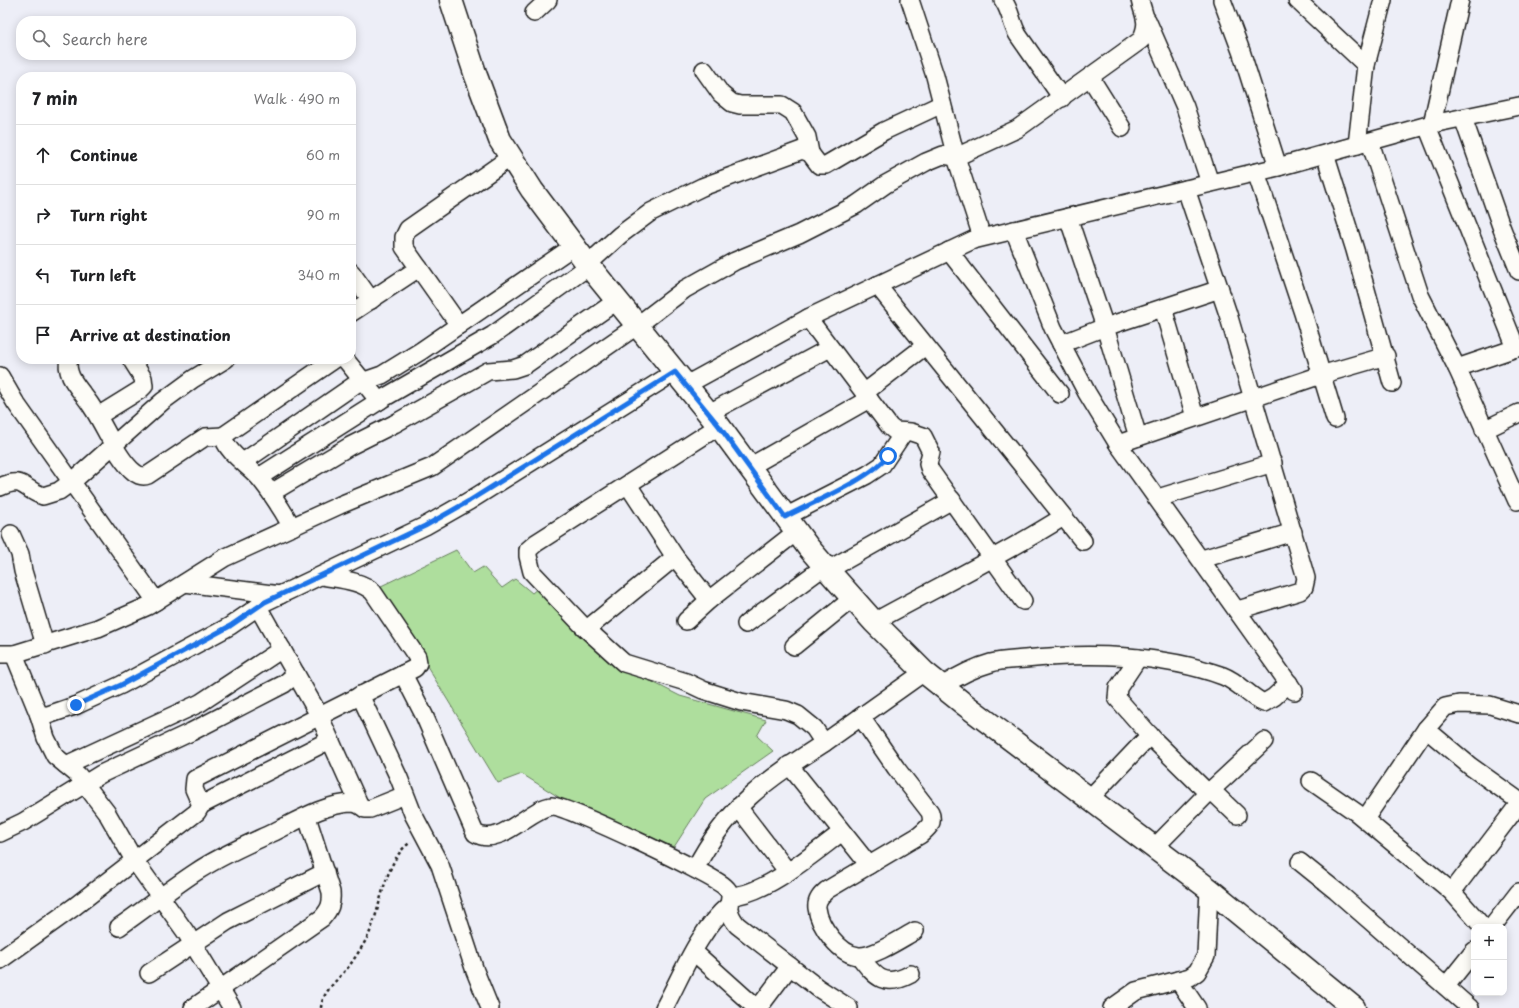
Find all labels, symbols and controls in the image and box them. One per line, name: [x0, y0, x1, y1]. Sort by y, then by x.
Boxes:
search box: [16, 16, 356, 60]
icon: search: [30, 27, 52, 49]
text: Search here: [62, 27, 148, 50]
text: 7 min: [32, 85, 78, 111]
text: Walk · 490 m: [254, 89, 340, 108]
text: Continue: [70, 143, 138, 166]
icon: ahead: [32, 144, 54, 166]
text: 60 m: [306, 145, 340, 164]
text: Turn right: [70, 203, 147, 226]
icon: right: [32, 204, 54, 226]
text: 90 m: [307, 205, 340, 224]
text: Turn left: [70, 263, 136, 286]
icon: left: [32, 264, 54, 286]
text: 340 m: [297, 265, 340, 284]
text: Arrive at destination: [70, 323, 231, 346]
icon: arrive: [32, 324, 54, 346]
route start: [879, 447, 897, 465]
route end: [67, 696, 85, 714]
map controls: [1471, 924, 1507, 996]
button: +: [1471, 924, 1507, 960]
button: −: [1471, 960, 1507, 996]

